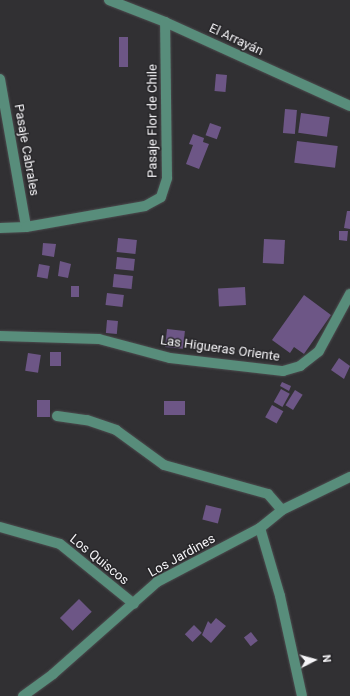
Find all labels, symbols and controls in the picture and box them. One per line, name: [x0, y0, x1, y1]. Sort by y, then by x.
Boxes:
street label: El Arrayán: [206, 21, 266, 59]
street label: Pasaje Flor de Chile: [145, 64, 161, 178]
street label: Pasaje Cabrales: [10, 103, 42, 197]
street label: Las Higueras Oriente: [159, 333, 281, 365]
street label: Los Jardines: [146, 531, 218, 581]
street label: Los Quiscos: [66, 532, 132, 588]
north arrow: [294, 640, 334, 680]
text: N: [320, 654, 333, 663]

